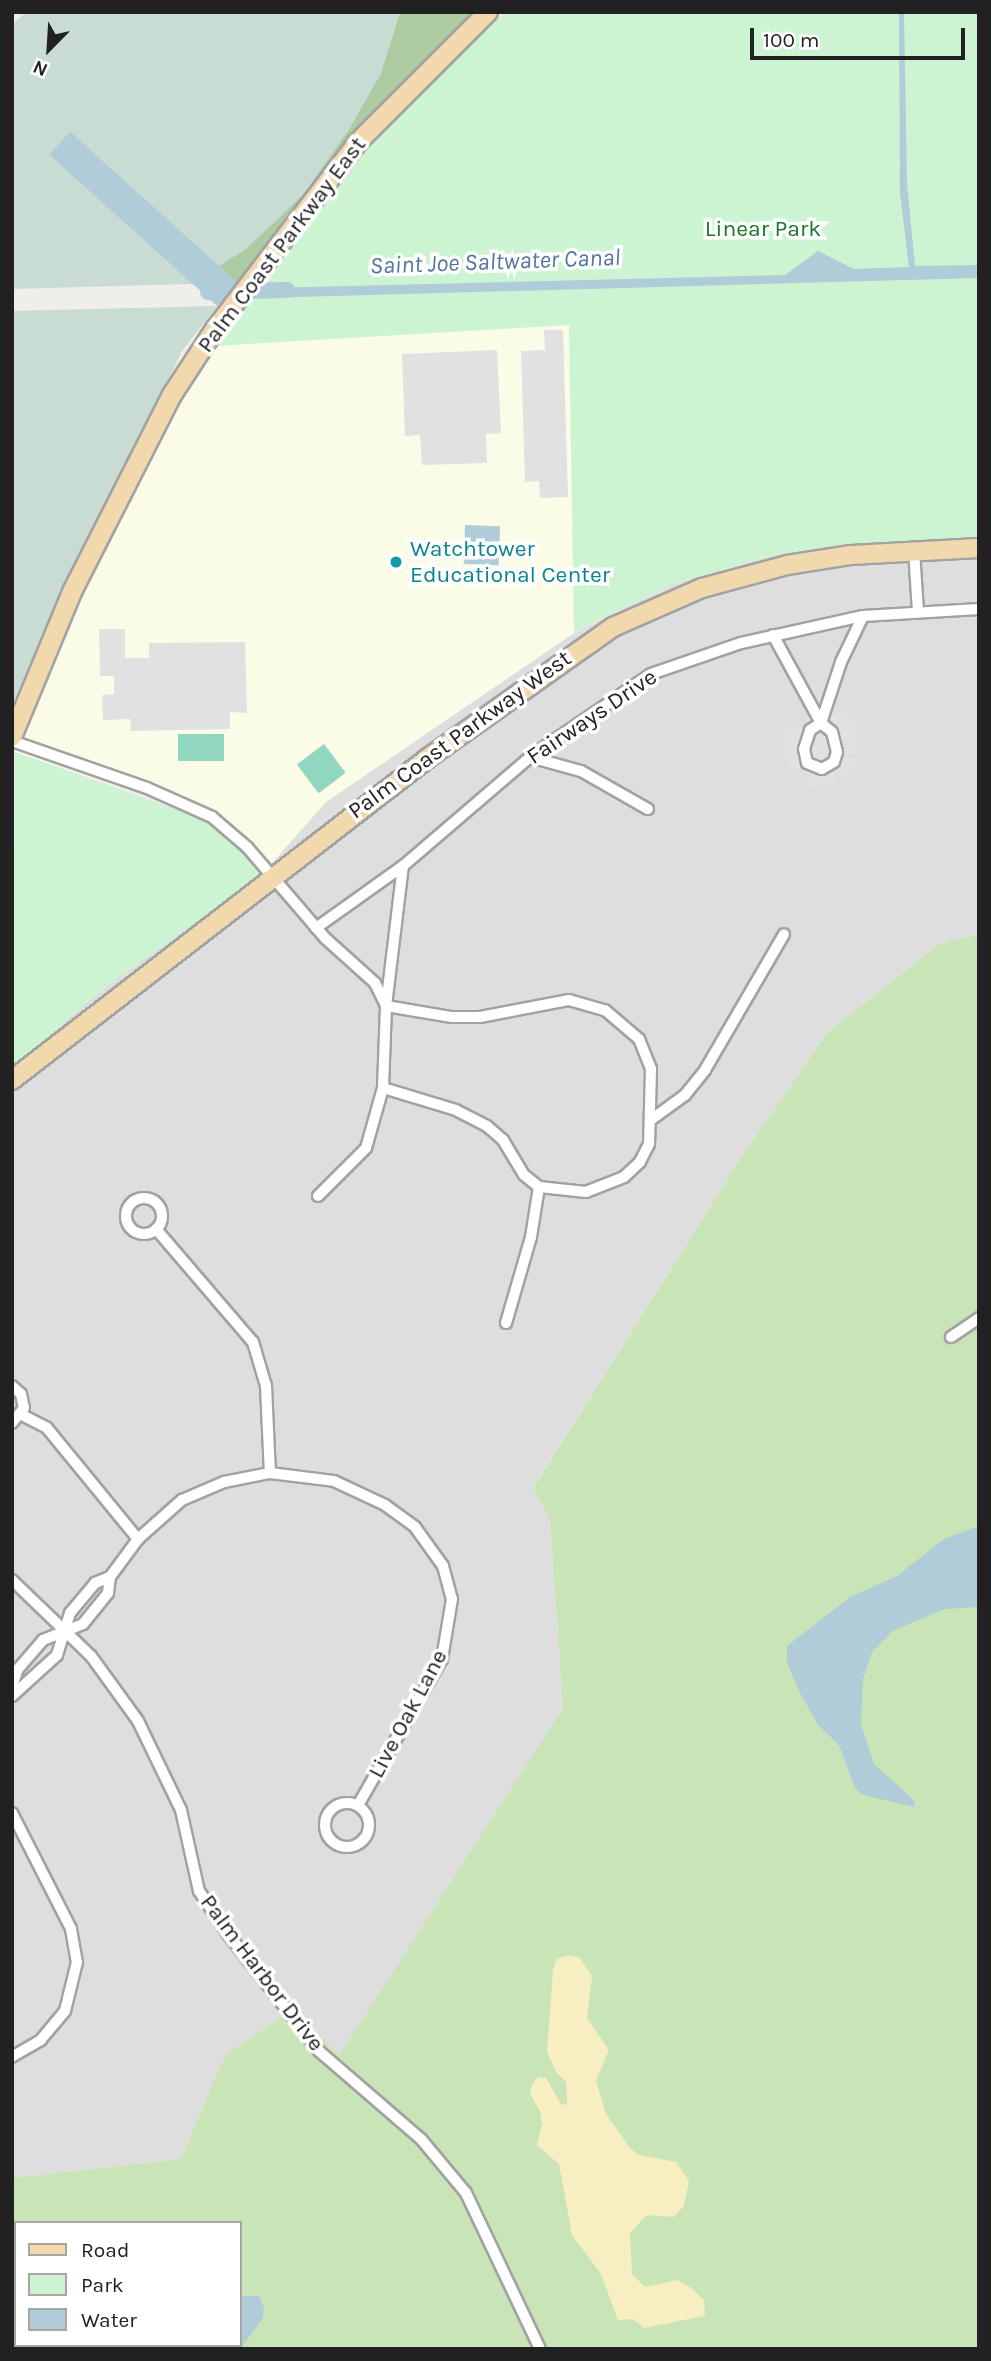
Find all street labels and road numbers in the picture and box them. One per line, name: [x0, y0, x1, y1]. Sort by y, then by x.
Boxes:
street label: Palm Coast Parkway East: [192, 132, 372, 358]
street label: Palm Coast Parkway West: [343, 645, 577, 825]
street label: Fairways Drive: [522, 663, 662, 771]
street label: Live Oak Lane: [363, 1645, 453, 1783]
street label: Palm Harbor Drive: [194, 1889, 330, 2057]

